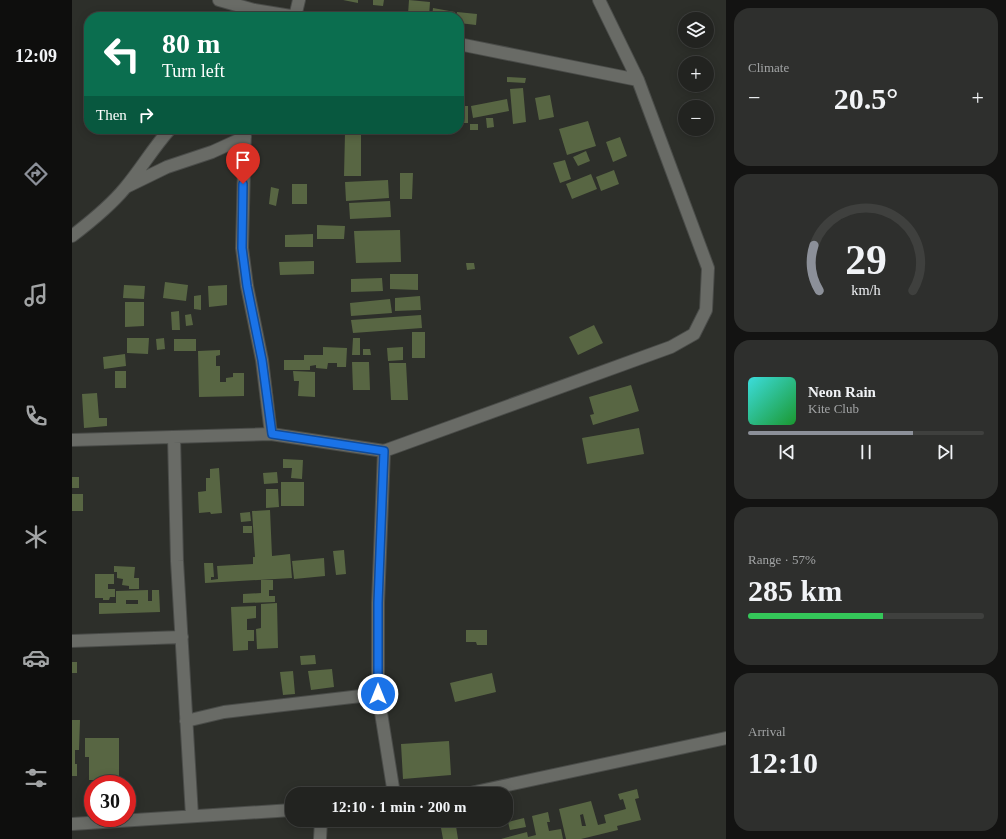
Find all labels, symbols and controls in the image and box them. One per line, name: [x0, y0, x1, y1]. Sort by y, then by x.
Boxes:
map controls: [678, 12, 714, 136]
button: layers: [678, 12, 714, 48]
icon: left: [96, 28, 148, 80]
text: 80 m: [162, 28, 220, 59]
text: 12:09: [15, 46, 57, 66]
button: +: [678, 56, 714, 92]
text: Climate: [748, 60, 789, 75]
text: Turn left: [162, 61, 225, 81]
text: 20.5°: [834, 82, 898, 115]
text: −: [748, 85, 760, 110]
text: +: [972, 85, 984, 110]
button: −: [678, 100, 714, 136]
icon: right: [135, 104, 157, 126]
text: Then: [96, 107, 127, 123]
pin: [226, 143, 260, 184]
icon: arrive: [232, 149, 254, 171]
icon: directions: [22, 160, 50, 188]
text: 29: [845, 237, 887, 283]
icon: music: [22, 281, 50, 309]
text: km/h: [851, 282, 881, 298]
text: Neon Rain: [808, 384, 876, 400]
text: Kite Club: [808, 401, 859, 416]
icon: phone: [22, 402, 50, 430]
icon: previous: [776, 441, 798, 463]
icon: pause: [855, 441, 877, 463]
icon: next: [934, 441, 956, 463]
icon: climate: [22, 523, 50, 551]
text: Range · 57%: [748, 552, 816, 567]
text: 285 km: [748, 574, 842, 607]
icon: car: [22, 644, 50, 672]
position arrow: [357, 673, 399, 715]
text: Arrival: [748, 724, 786, 739]
text: 12:10: [748, 746, 818, 779]
icon: filters: [22, 764, 50, 792]
speed limit sign: 30: [84, 775, 136, 827]
text: 12:10 · 1 min · 200 m: [332, 799, 467, 815]

